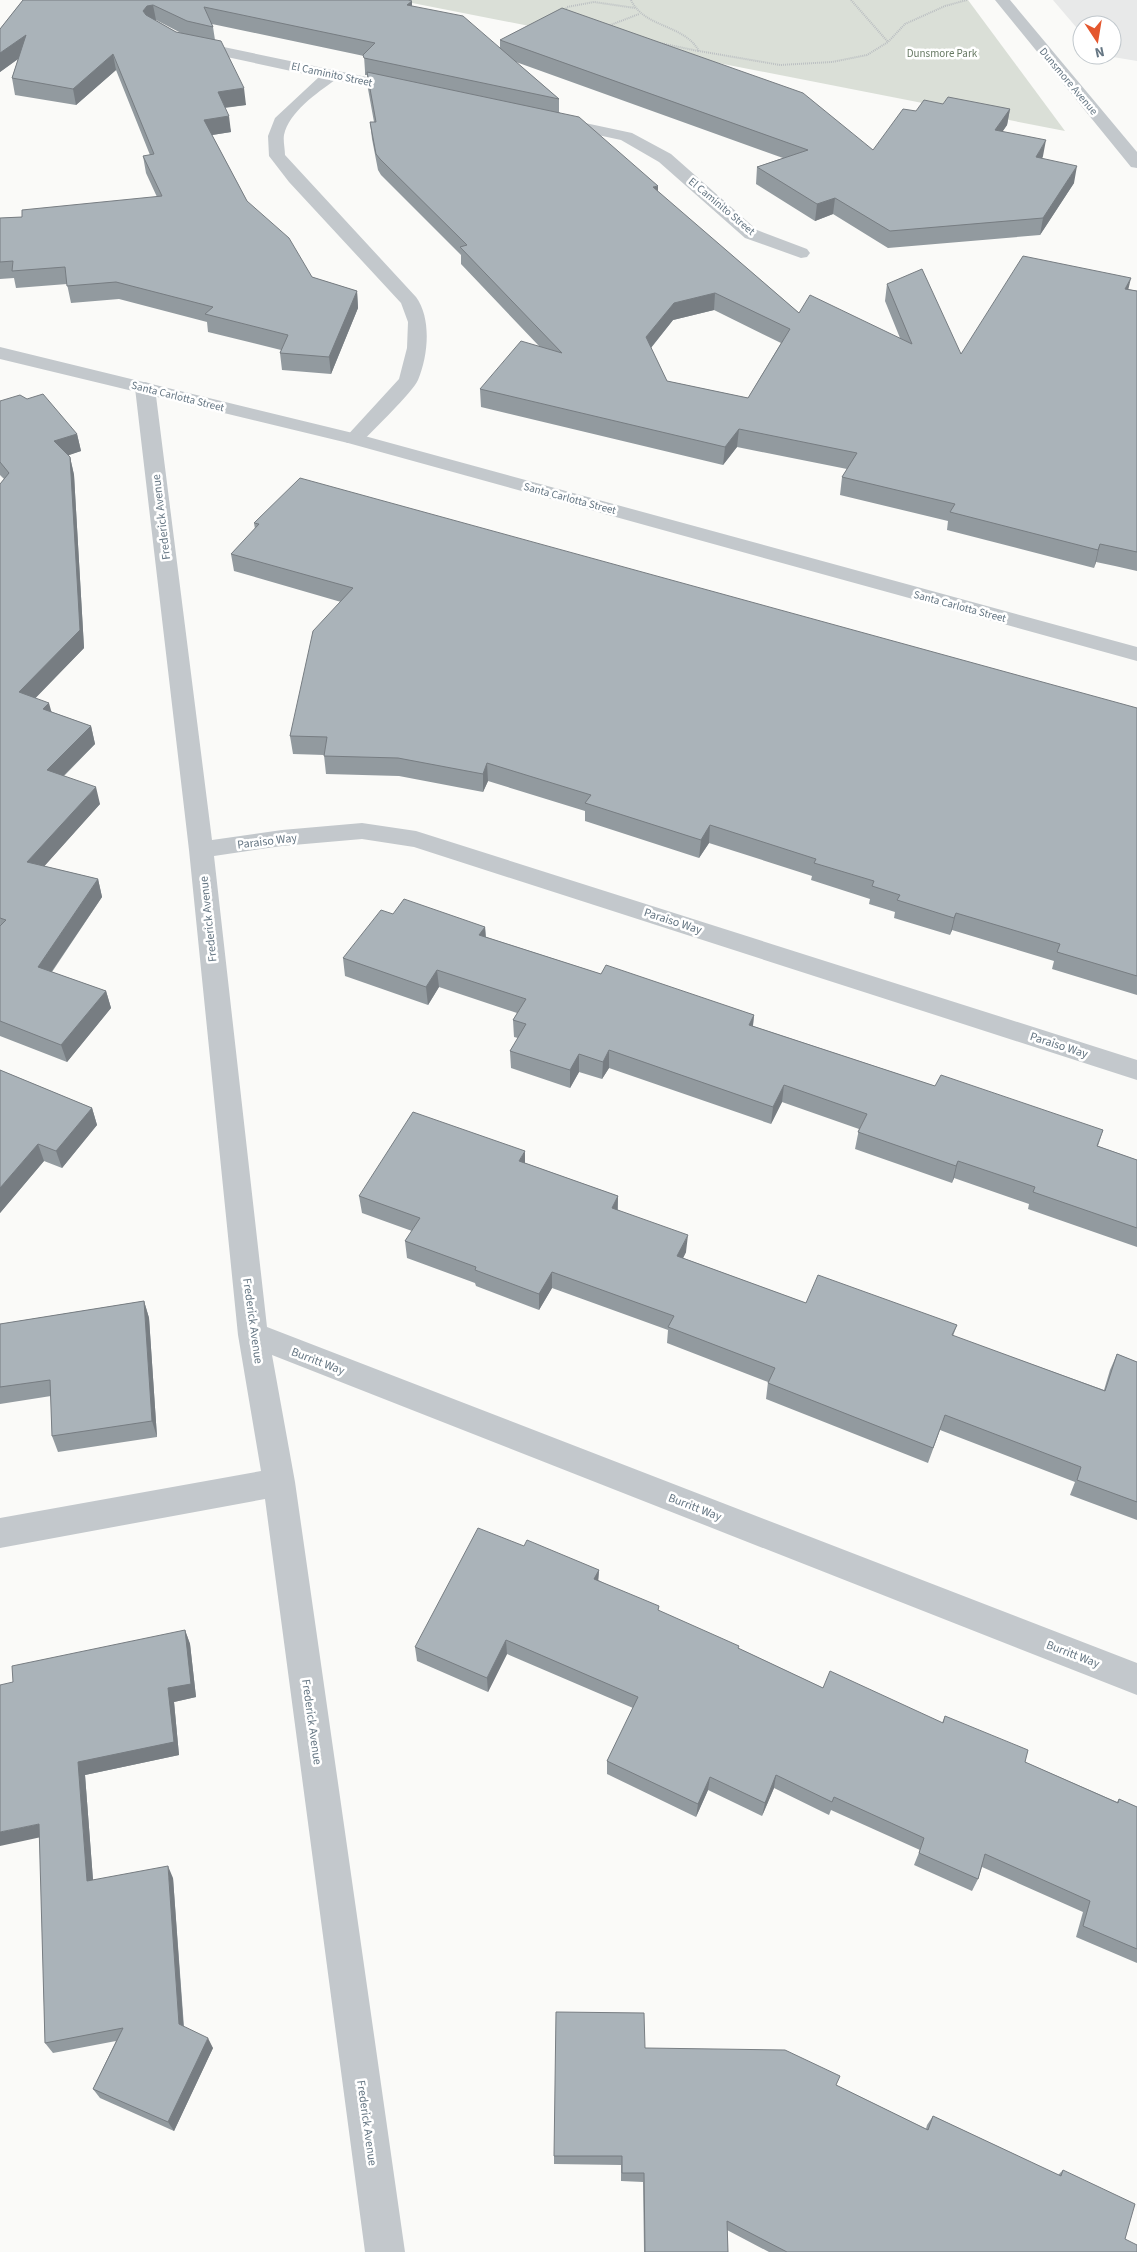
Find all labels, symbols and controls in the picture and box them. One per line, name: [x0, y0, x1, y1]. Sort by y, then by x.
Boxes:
north arrow: [1072, 15, 1122, 65]
text: N: [1093, 41, 1106, 62]
street label: Dunsmore Avenue: [1036, 44, 1102, 119]
park label: Dunsmore Park: [907, 46, 978, 61]
street label: El Caminito Street: [290, 59, 374, 90]
street label: El Caminito Street: [685, 174, 758, 239]
street label: Santa Carlotta Street: [130, 378, 226, 415]
street label: Frederick Avenue: [148, 473, 175, 561]
street label: Santa Carlotta Street: [522, 479, 618, 518]
street label: Santa Carlotta Street: [912, 587, 1008, 626]
street label: Paraiso Way: [236, 829, 298, 854]
street label: Frederick Avenue: [196, 875, 221, 963]
street label: Paraiso Way: [642, 904, 704, 939]
street label: Paraiso Way: [1028, 1028, 1090, 1063]
street label: Frederick Avenue: [238, 1277, 267, 1365]
street label: Burritt Way: [289, 1343, 347, 1380]
street label: Burritt Way: [666, 1489, 724, 1526]
street label: Burritt Way: [1044, 1636, 1102, 1673]
street label: Frederick Avenue: [297, 1678, 326, 1766]
street label: Frederick Avenue: [352, 2079, 381, 2167]

